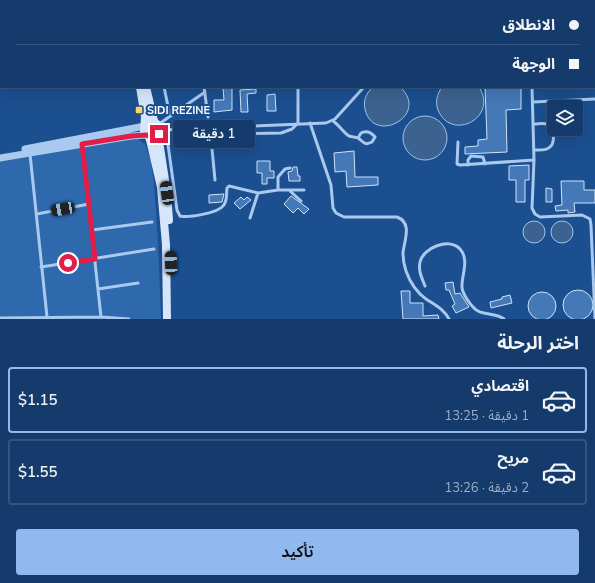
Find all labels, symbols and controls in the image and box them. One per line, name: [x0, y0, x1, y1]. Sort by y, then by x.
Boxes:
text: الانطلاق: [503, 15, 555, 35]
text: الوجهة: [512, 54, 555, 74]
map controls: [547, 100, 583, 136]
button: layers: [547, 100, 583, 136]
place label: SIDI REZINE: [147, 103, 210, 118]
marker: SIDI REZINE: [134, 105, 144, 115]
callout: 1 دقيقة: [173, 120, 255, 148]
route end: [150, 125, 168, 143]
text: 1 دقيقة: [193, 125, 235, 143]
car: [159, 180, 175, 206]
car: [50, 201, 76, 217]
car: [165, 251, 177, 275]
route start: [59, 254, 77, 272]
text: اختر الرحلة: [497, 331, 579, 355]
text: اقتصادي: [471, 376, 529, 396]
icon: car: [541, 382, 577, 418]
text: $1.15: [18, 390, 58, 410]
text: 1 دقيقة · 13:25: [444, 407, 529, 425]
text: مريح: [497, 448, 529, 468]
icon: car: [541, 454, 577, 490]
text: $1.55: [18, 462, 58, 482]
text: 2 دقيقة · 13:26: [444, 479, 529, 497]
button: تأكيد: [16, 529, 579, 575]

